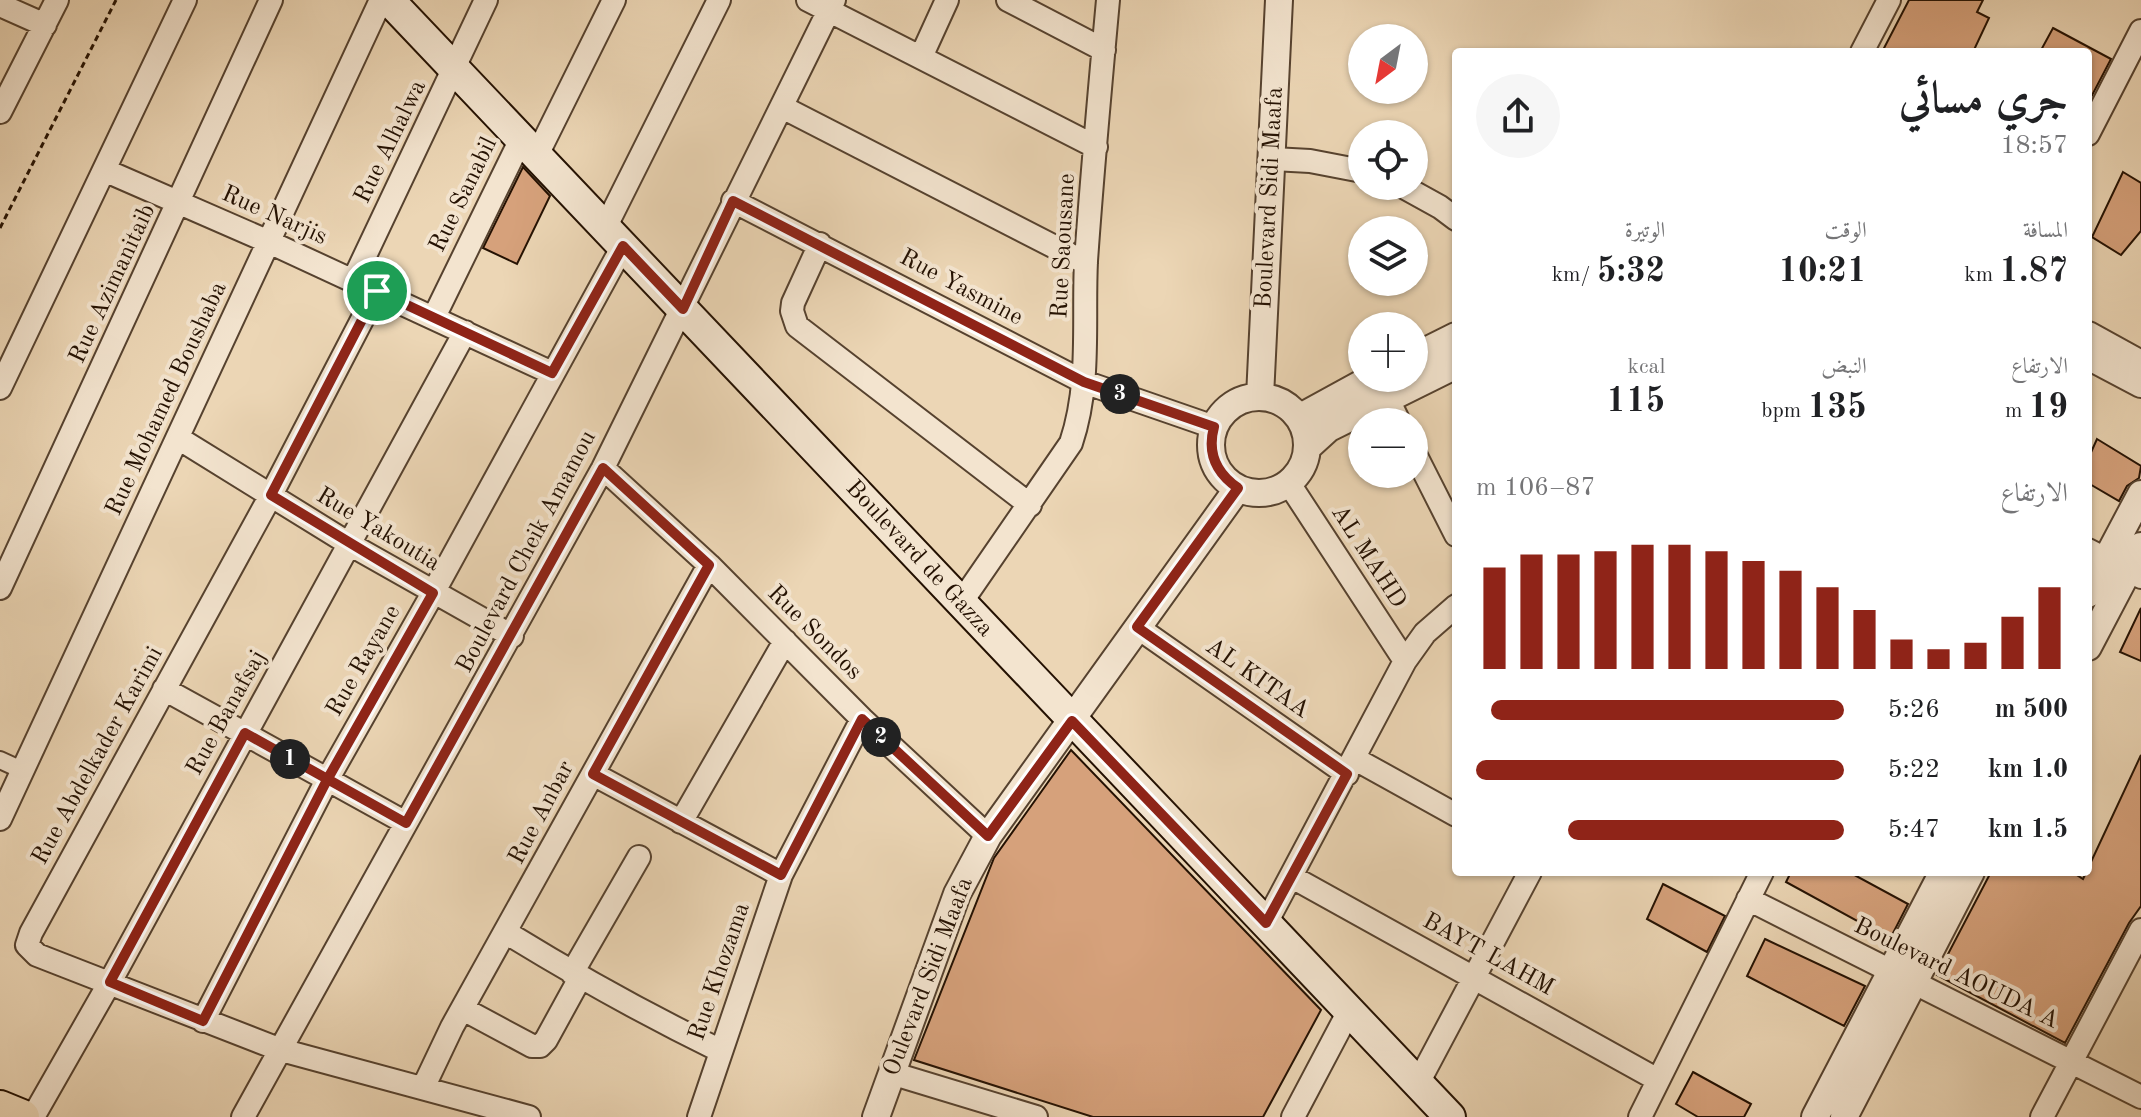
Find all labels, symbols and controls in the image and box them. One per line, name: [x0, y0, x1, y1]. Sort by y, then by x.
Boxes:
north arrow: [1348, 24, 1428, 104]
map controls: [1348, 24, 1428, 488]
button: share: [1476, 74, 1560, 158]
street label: Rue Alhalwa: [351, 77, 431, 207]
text: جري مسائي: [1899, 78, 2068, 122]
street label: Boulevard Sidi Maafa: [1252, 86, 1288, 310]
button: locate: [1348, 120, 1428, 200]
text: 18:57: [2000, 133, 2068, 159]
street label: Rue Sanabil: [426, 134, 502, 256]
street label: Rue Saousane: [1048, 173, 1080, 319]
street label: Rue Narjis: [218, 182, 330, 250]
street label: Rue Azimanitaib: [66, 201, 160, 367]
button: layers: [1348, 216, 1428, 296]
text: الوتيرة: [1625, 220, 1665, 242]
text: الوقت: [1825, 220, 1867, 242]
text: المسافة: [2023, 220, 2068, 242]
street label: Rue Yasmine: [896, 246, 1026, 330]
text: 5:32: [1597, 255, 1665, 289]
text: 10:21: [1778, 255, 1867, 289]
text: 1.87: [1999, 255, 2068, 289]
pin: [343, 257, 411, 325]
text: /km: [1552, 264, 1597, 286]
text: km: [1964, 264, 1999, 286]
icon: arrive: [355, 269, 399, 313]
street label: Rue Mohamed Boushaba: [102, 278, 232, 520]
button: +: [1348, 312, 1428, 392]
text: kcal: [1628, 356, 1665, 378]
text: النبض: [1821, 356, 1867, 378]
text: الارتفاع: [2011, 356, 2068, 378]
pin: 3: [1100, 374, 1140, 414]
text: 3: [1114, 383, 1126, 405]
text: 115: [1606, 385, 1665, 419]
text: 135: [1808, 391, 1867, 425]
text: 19: [2029, 391, 2068, 425]
text: bpm: [1761, 400, 1808, 422]
text: m: [2005, 400, 2029, 422]
button: −: [1348, 408, 1428, 488]
street label: Boulevard Cheik Amamou: [453, 427, 601, 677]
text: 87–106 m: [1476, 475, 1595, 501]
street label: Boulevard de Gazza: [841, 476, 997, 642]
text: الارتفاع: [2001, 481, 2068, 507]
street label: Rue Yakoutia: [312, 484, 444, 576]
street label: AL MAHD: [1326, 501, 1410, 613]
street label: Rue Sondos: [762, 581, 866, 685]
street label: Rue Rayane: [323, 601, 405, 721]
street label: AL KITAA: [1201, 635, 1313, 723]
street label: Rue Abdelkader Karimi: [28, 643, 168, 869]
street label: Rue Banafsaj: [183, 646, 271, 780]
text: 5:26: [1887, 697, 1940, 723]
text: 500 m: [1995, 697, 2068, 723]
pin: 2: [861, 717, 901, 757]
text: 2: [875, 726, 887, 748]
pin: 1: [270, 739, 310, 779]
text: 1: [284, 748, 296, 770]
street label: Rue Anbar: [505, 757, 579, 869]
text: 5:22: [1887, 757, 1940, 783]
text: 1.0 km: [1988, 757, 2068, 783]
text: 5:47: [1887, 817, 1940, 843]
text: 1.5 km: [1988, 817, 2068, 843]
street label: Oulevard Sidi Maafa: [880, 874, 978, 1080]
street label: Rue Khozama: [685, 900, 755, 1044]
street label: BAYT LAHM: [1418, 909, 1558, 1001]
street label: Boulevard AOUDA A: [1850, 914, 2062, 1034]

